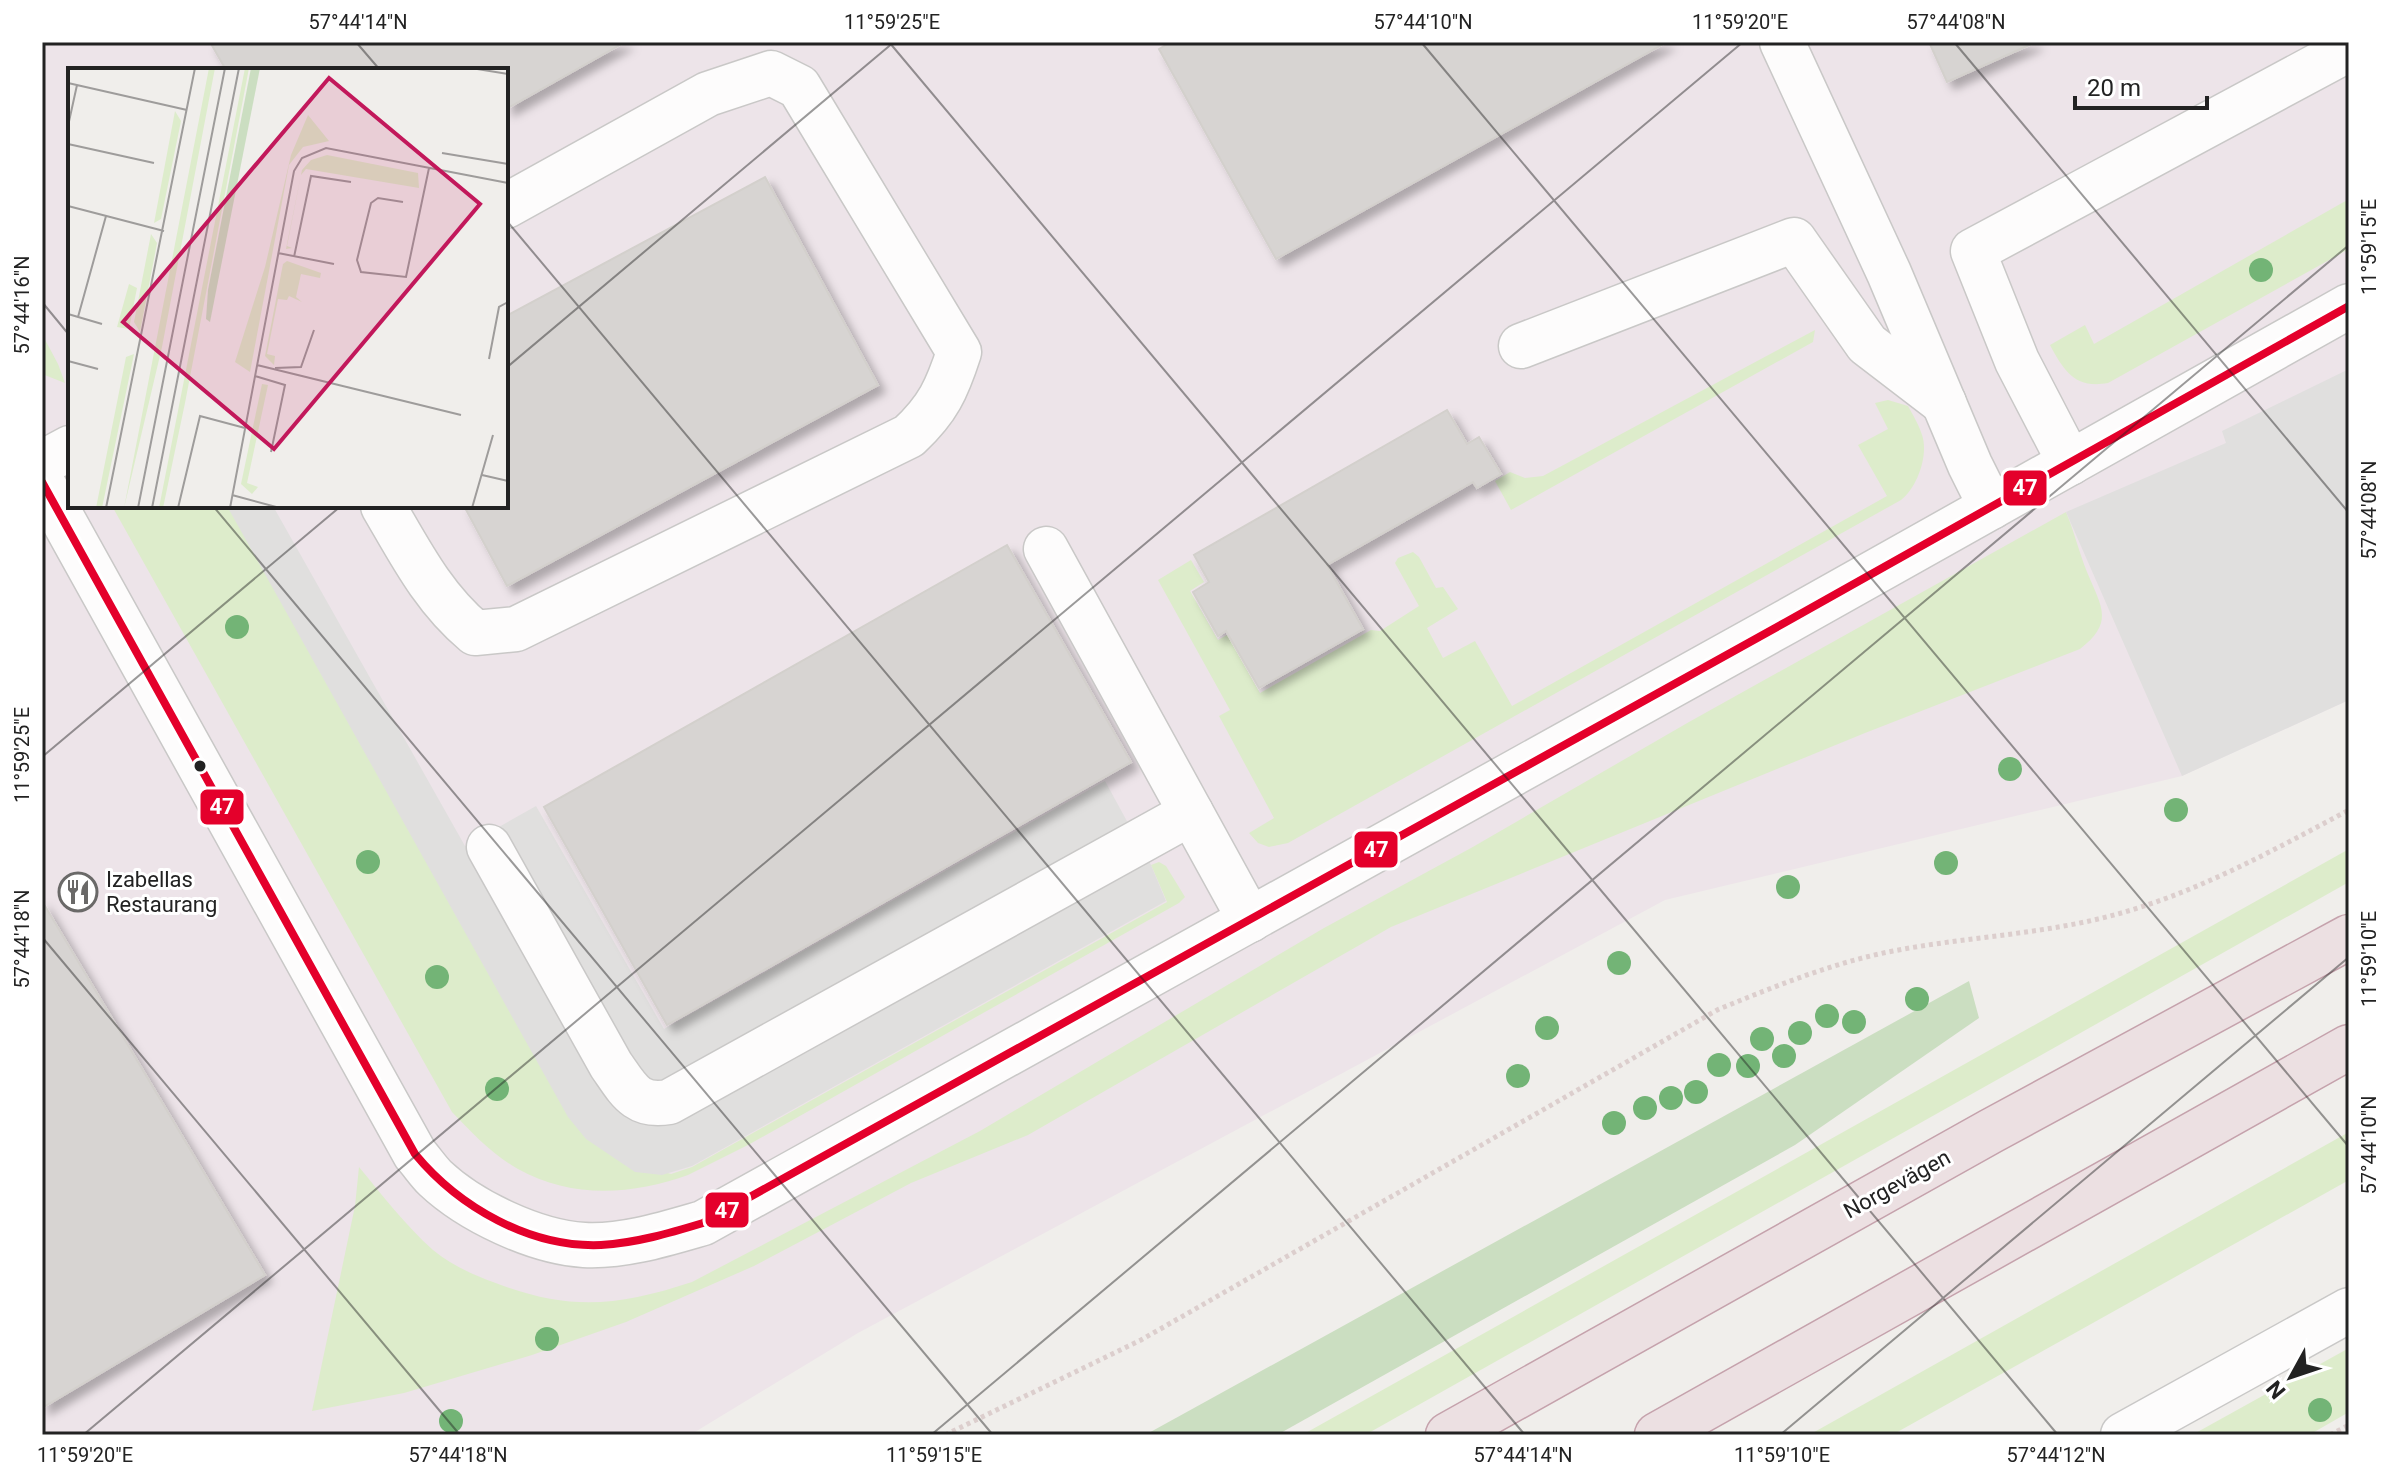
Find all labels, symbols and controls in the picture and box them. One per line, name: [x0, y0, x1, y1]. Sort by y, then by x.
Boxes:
text: 57°44'14"N: [308, 10, 408, 34]
text: 11°59'25"E: [844, 10, 940, 34]
text: 57°44'10"N: [1373, 10, 1473, 34]
text: 11°59'20"E: [1692, 10, 1788, 34]
text: 57°44'08"N: [1906, 10, 2006, 34]
scale bar: [2075, 60, 2207, 110]
inset map: [68, 68, 508, 508]
text: 20 m: [2087, 74, 2141, 102]
text: 11°59'15"E: [2357, 199, 2381, 295]
text: 57°44'16"N: [10, 255, 34, 355]
text: 57°44'08"N: [2357, 460, 2381, 560]
line badge: 47: [2002, 469, 2048, 507]
text: 47: [2012, 475, 2038, 500]
text: 11°59'25"E: [10, 707, 34, 803]
unlabelled marker: [192, 758, 208, 774]
line badge: 47: [199, 788, 245, 826]
text: 47: [209, 794, 235, 819]
line badge: 47: [1353, 830, 1399, 869]
text: 47: [1363, 837, 1389, 862]
place label: Izabellas Restaurang: [106, 867, 217, 917]
restaurant icon: Izabellas Restaurang: [57, 871, 99, 913]
text: 57°44'18"N: [10, 889, 34, 989]
text: 11°59'10"E: [2357, 911, 2381, 1007]
text: 57°44'10"N: [2357, 1095, 2381, 1195]
street label: Norgevägen: [1839, 1144, 1955, 1224]
line badge: 47: [704, 1191, 750, 1229]
text: 47: [714, 1198, 740, 1223]
north arrow: [2251, 1337, 2331, 1417]
text: N: [2261, 1376, 2291, 1404]
text: 11°59'20"E: [37, 1443, 133, 1467]
text: 57°44'18"N: [408, 1443, 508, 1467]
text: 11°59'15"E: [886, 1443, 982, 1467]
text: 57°44'14"N: [1473, 1443, 1573, 1467]
text: 11°59'10"E: [1734, 1443, 1830, 1467]
text: 57°44'12"N: [2006, 1443, 2106, 1467]

